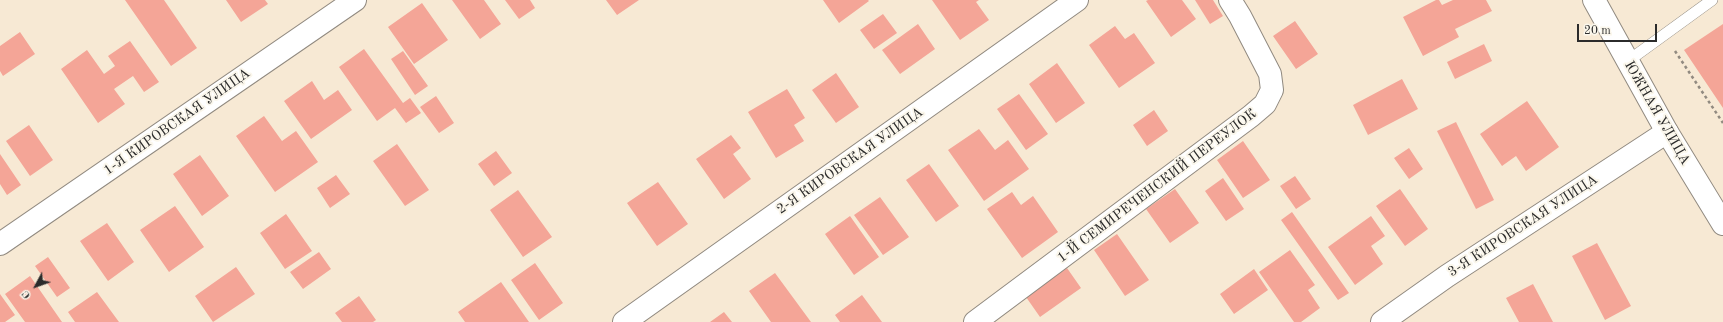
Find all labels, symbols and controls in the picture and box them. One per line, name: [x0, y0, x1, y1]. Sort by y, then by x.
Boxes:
scale bar: [1579, 16, 1659, 42]
text: 20 m: [1584, 25, 1611, 37]
street label: ЮЖНАЯ УЛИЦА: [1620, 58, 1694, 168]
street label: 1-Я КИРОВСКАЯ УЛИЦА: [100, 65, 254, 179]
street label: 2-Я КИРОВСКАЯ УЛИЦА: [773, 104, 927, 218]
street label: 1-Й СЕМИРЕЧЕНСКИЙ ПЕРЕУЛОК: [1054, 106, 1260, 266]
street label: 3-Я КИРОВСКАЯ УЛИЦА: [1445, 171, 1601, 281]
north arrow: [16, 266, 56, 306]
text: С: [20, 288, 33, 301]

